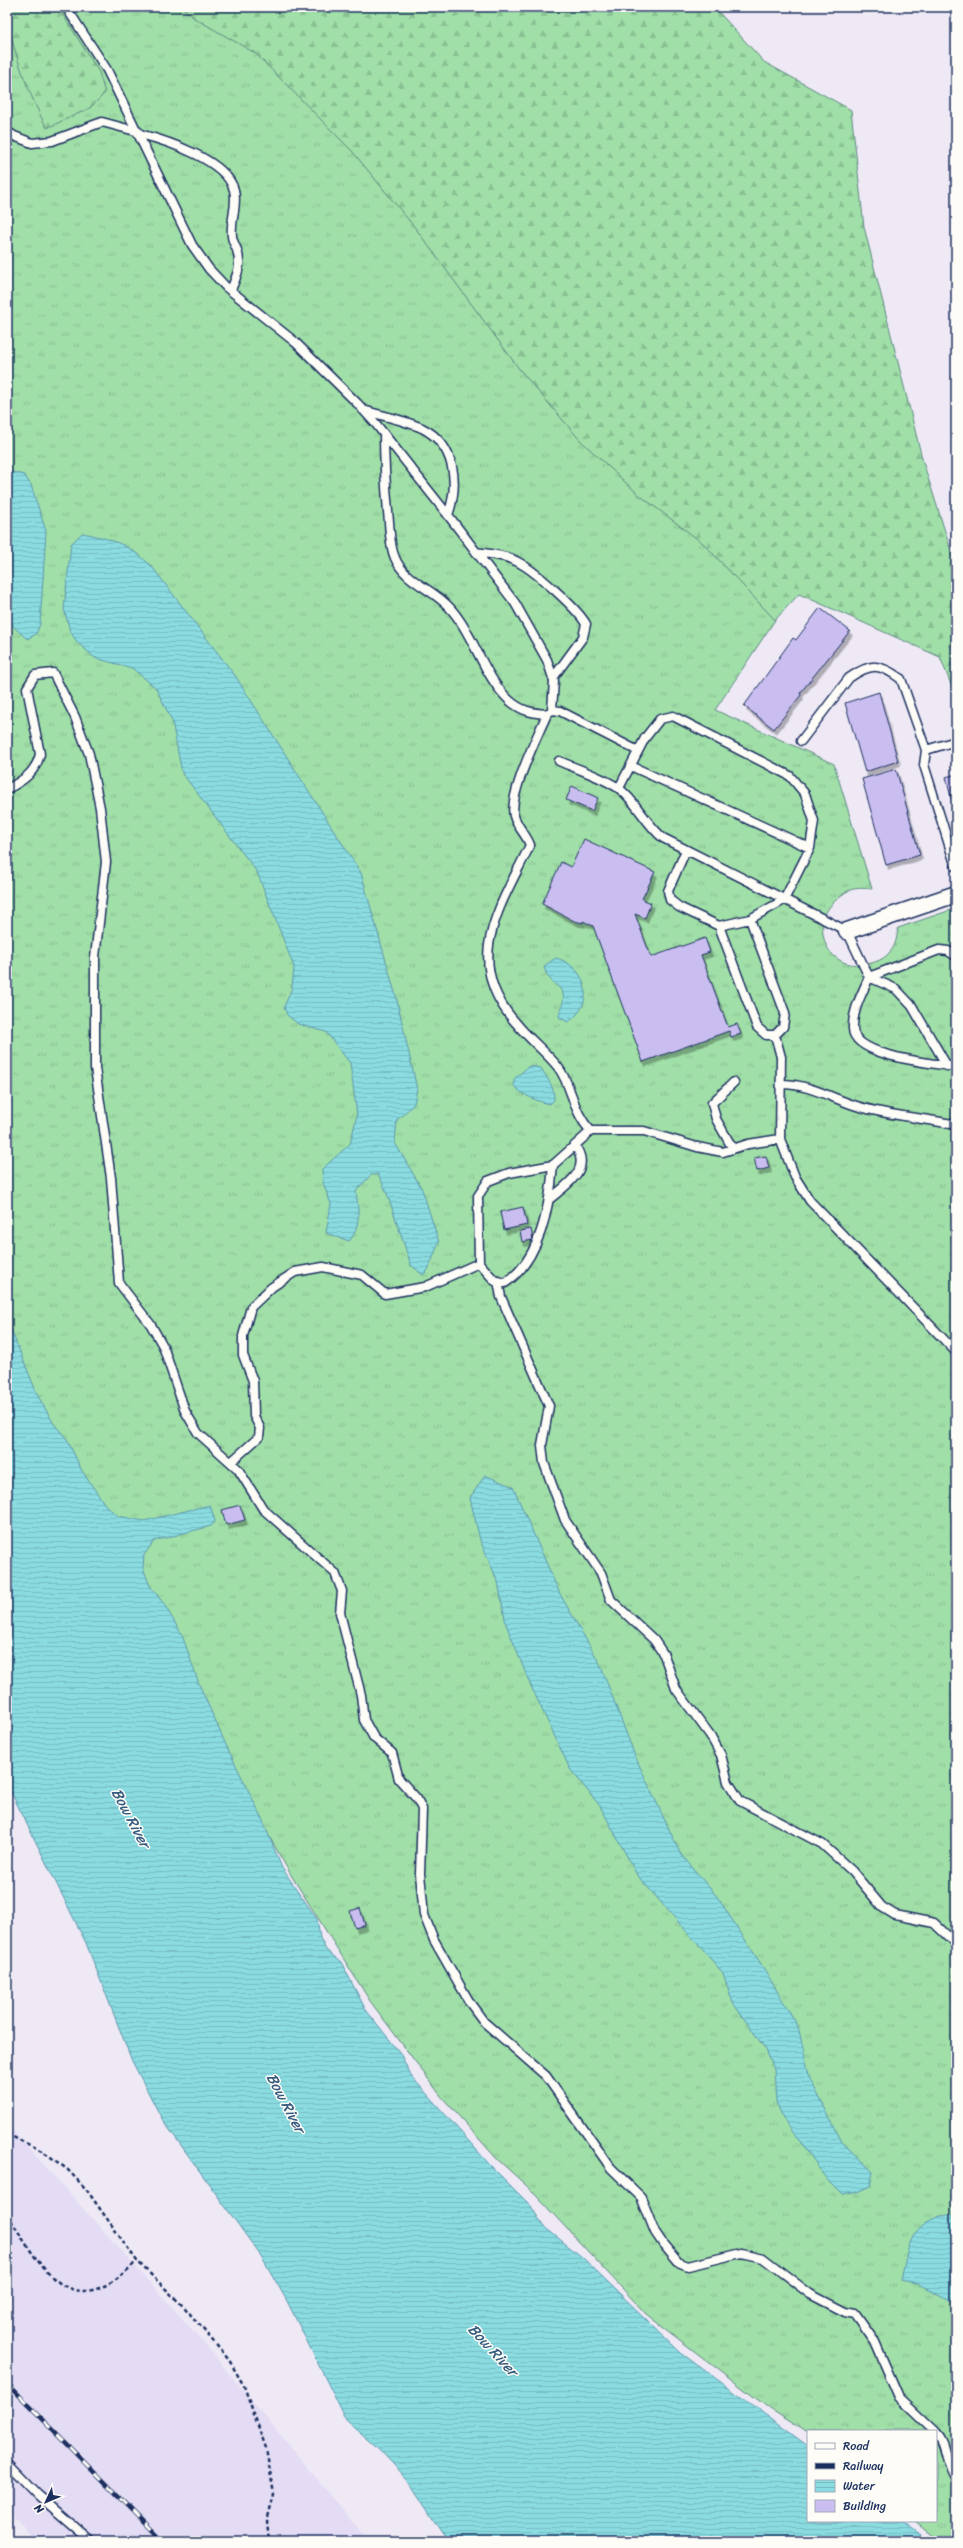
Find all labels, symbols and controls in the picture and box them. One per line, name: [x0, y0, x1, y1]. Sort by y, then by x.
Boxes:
water label: Bow River: [104, 1783, 159, 1855]
water label: Bow River: [259, 2068, 314, 2140]
water label: Bow River: [461, 2317, 527, 2385]
legend: [807, 2430, 937, 2522]
text: Road: [843, 2435, 870, 2457]
text: Railway: [843, 2455, 884, 2477]
text: Water: [843, 2475, 876, 2497]
north arrow: [26, 2482, 66, 2522]
text: Building: [843, 2495, 886, 2517]
text: N: [29, 2499, 49, 2519]

